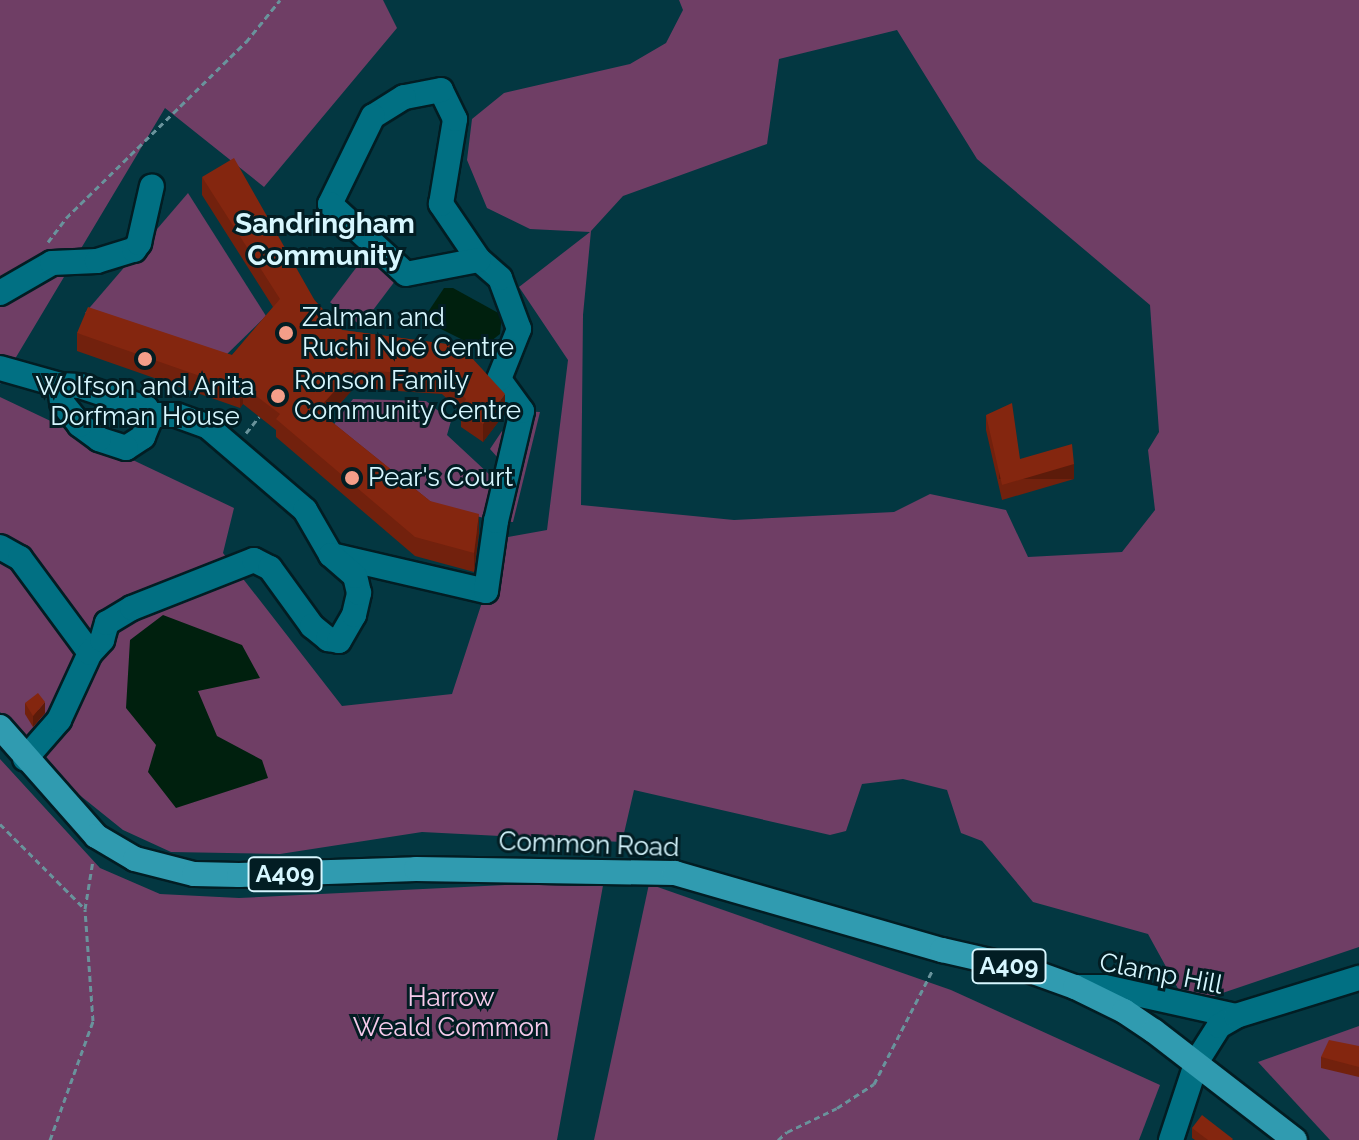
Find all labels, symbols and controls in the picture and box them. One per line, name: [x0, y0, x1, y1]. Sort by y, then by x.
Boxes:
district label: Sandringham Community: [235, 207, 415, 273]
place label: Zalman and Ruchi Noé Centre: [302, 302, 514, 364]
marker: Zalman and Ruchi Noé Centre: [277, 324, 295, 342]
marker: Wolfson and Anita Dorfman House: [136, 350, 154, 368]
place label: Ronson Family Community Centre: [294, 365, 522, 426]
place label: Wolfson and Anita Dorfman House: [35, 371, 255, 432]
marker: Ronson Family Community Centre: [269, 387, 287, 405]
place label: Pear's Court: [368, 462, 513, 494]
marker: Pear's Court: [343, 469, 361, 487]
street label: Common Road: [498, 826, 680, 864]
road number: A409: [247, 854, 323, 894]
road number: A409: [971, 946, 1047, 986]
street label: Clamp Hill: [1097, 947, 1225, 1001]
park label: Harrow Weald Common: [353, 982, 549, 1044]

